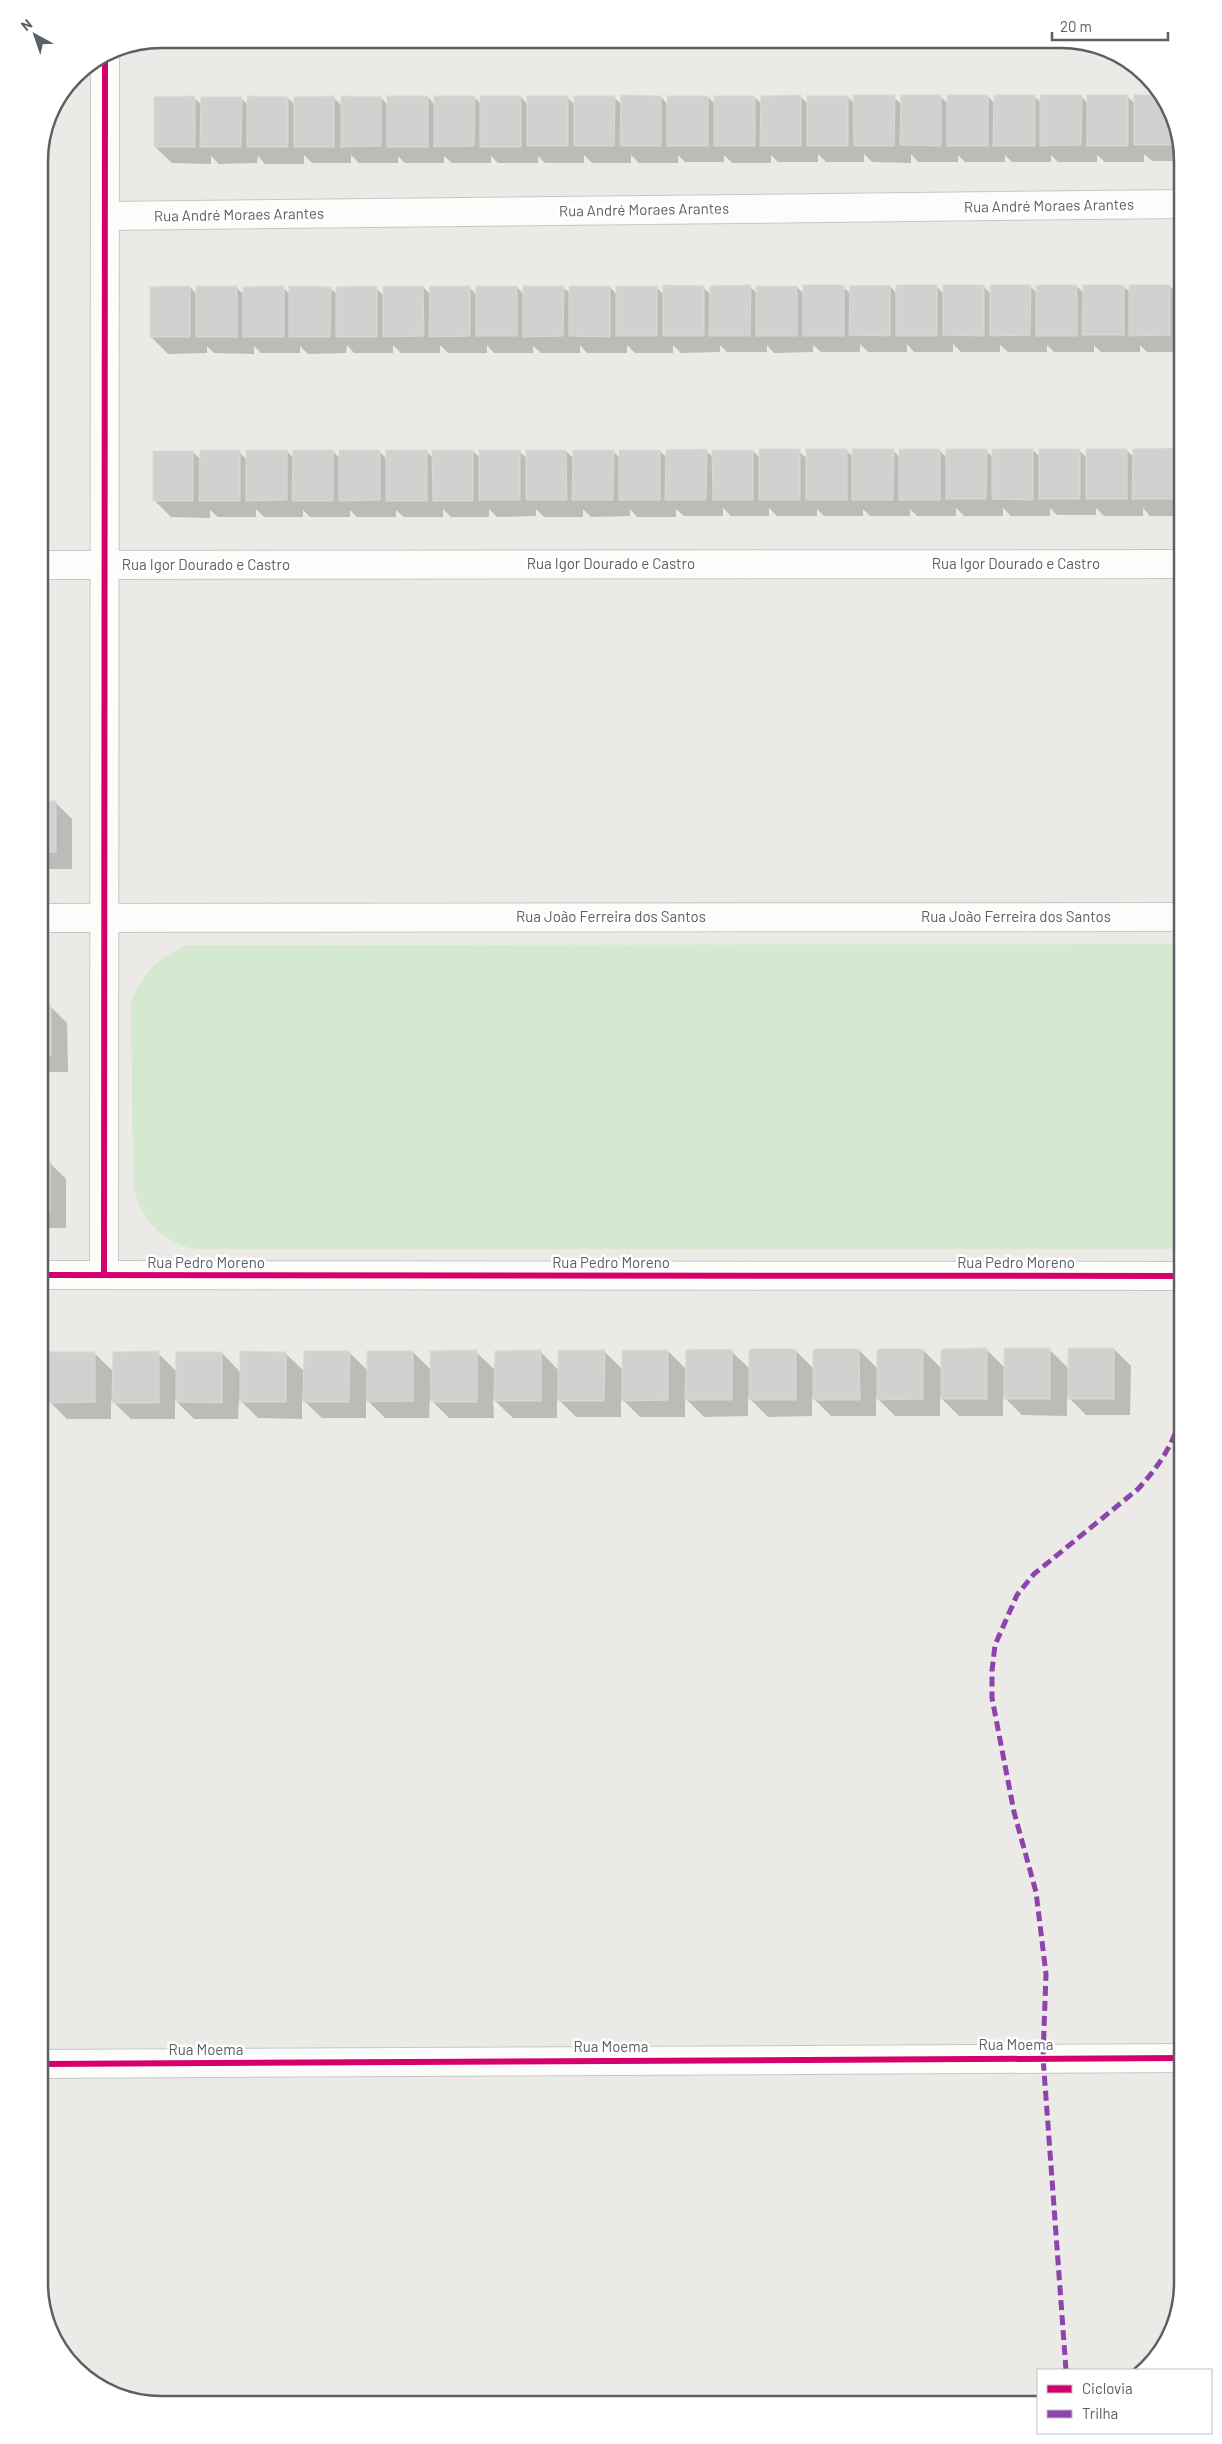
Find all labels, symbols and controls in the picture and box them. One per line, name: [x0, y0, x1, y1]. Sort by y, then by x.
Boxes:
north arrow: [10, 10, 60, 60]
scale bar: [1052, 10, 1168, 42]
text: N: [17, 15, 35, 34]
text: 20 m: [1060, 17, 1092, 35]
street label: Rua André Moraes Arantes: [964, 195, 1134, 215]
street label: Rua André Moraes Arantes: [559, 199, 729, 219]
street label: Rua André Moraes Arantes: [154, 204, 324, 224]
street label: Rua Igor Dourado e Castro: [527, 554, 695, 572]
street label: Rua Igor Dourado e Castro: [932, 554, 1100, 572]
street label: Rua Igor Dourado e Castro: [122, 555, 290, 573]
street label: Rua João Ferreira dos Santos: [516, 907, 706, 925]
street label: Rua João Ferreira dos Santos: [921, 907, 1111, 925]
street label: Rua Pedro Moreno: [147, 1253, 265, 1271]
street label: Rua Pedro Moreno: [552, 1253, 670, 1271]
street label: Rua Pedro Moreno: [957, 1253, 1075, 1271]
street label: Rua Moema: [979, 2035, 1053, 2053]
street label: Rua Moema: [574, 2037, 648, 2055]
street label: Rua Moema: [169, 2040, 243, 2058]
legend: [1037, 2369, 1212, 2434]
text: Ciclovia: [1082, 2379, 1133, 2397]
text: Trilha: [1082, 2404, 1118, 2422]

